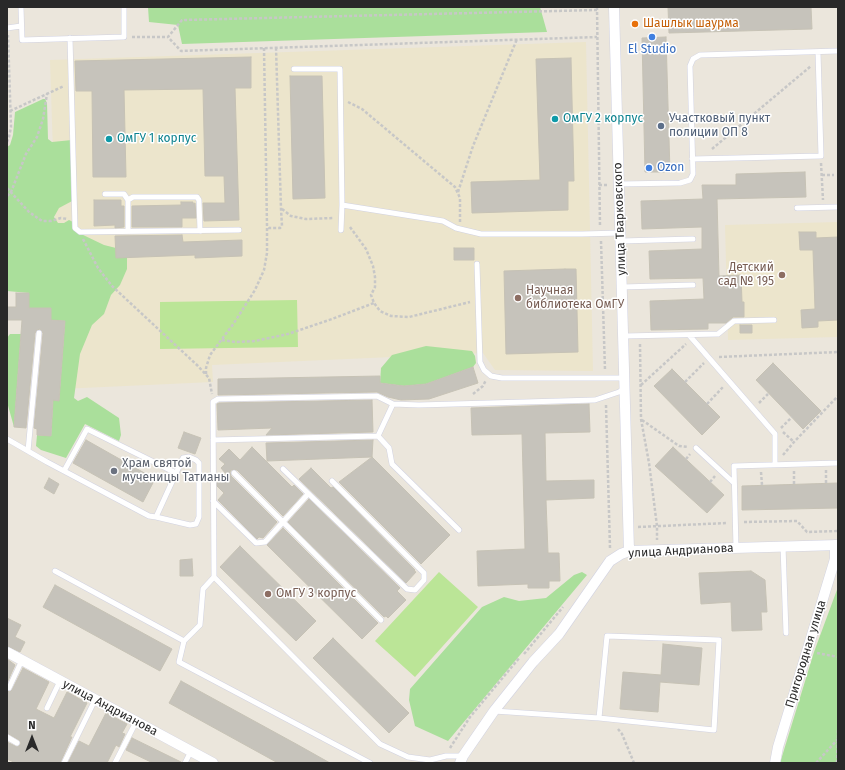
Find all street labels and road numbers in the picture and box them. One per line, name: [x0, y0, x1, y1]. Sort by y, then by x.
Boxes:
street label: улица Тварковского: [611, 162, 629, 276]
street label: улица Андрианова: [628, 541, 734, 561]
street label: Пригородная улица: [783, 598, 829, 710]
street label: улица Андрианова: [60, 677, 160, 739]

